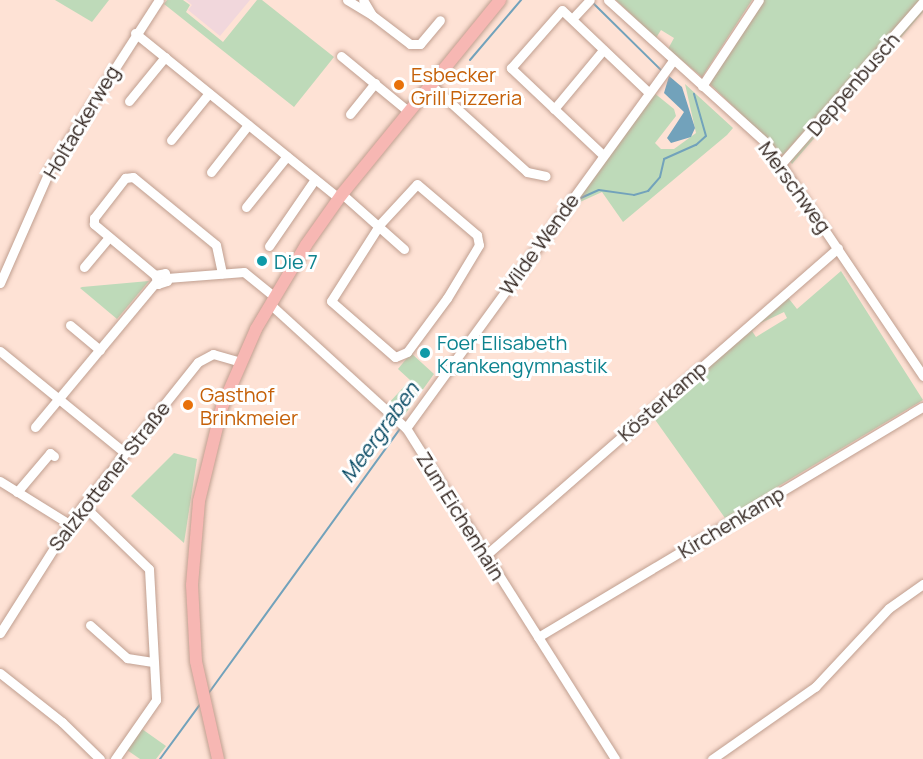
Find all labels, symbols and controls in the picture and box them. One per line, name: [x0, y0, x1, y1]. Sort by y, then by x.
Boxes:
street label: Deppenbusch: [802, 27, 904, 141]
street label: Holtackerweg: [38, 61, 124, 183]
place label: Esbecker Grill Pizzeria: [411, 62, 522, 109]
marker: Esbecker Grill Pizzeria: [392, 78, 406, 92]
street label: Merschweg: [754, 137, 836, 237]
street label: Wilde Wende: [494, 189, 584, 299]
place label: Die 7: [274, 249, 318, 273]
marker: Die 7: [255, 254, 269, 268]
place label: Foer Elisabeth Krankengymnastik: [437, 330, 607, 377]
marker: Foer Elisabeth Krankengymnastik: [418, 346, 432, 360]
street label: Kösterkamp: [613, 356, 711, 446]
water label: Meergraben: [334, 377, 424, 487]
place label: Gasthof Brinkmeier: [200, 382, 298, 429]
street label: Salzkottener Straße: [43, 396, 175, 556]
marker: Gasthof Brinkmeier: [181, 398, 195, 412]
street label: Zum Eichenhain: [412, 447, 510, 585]
street label: Kirchenkamp: [674, 481, 788, 563]

